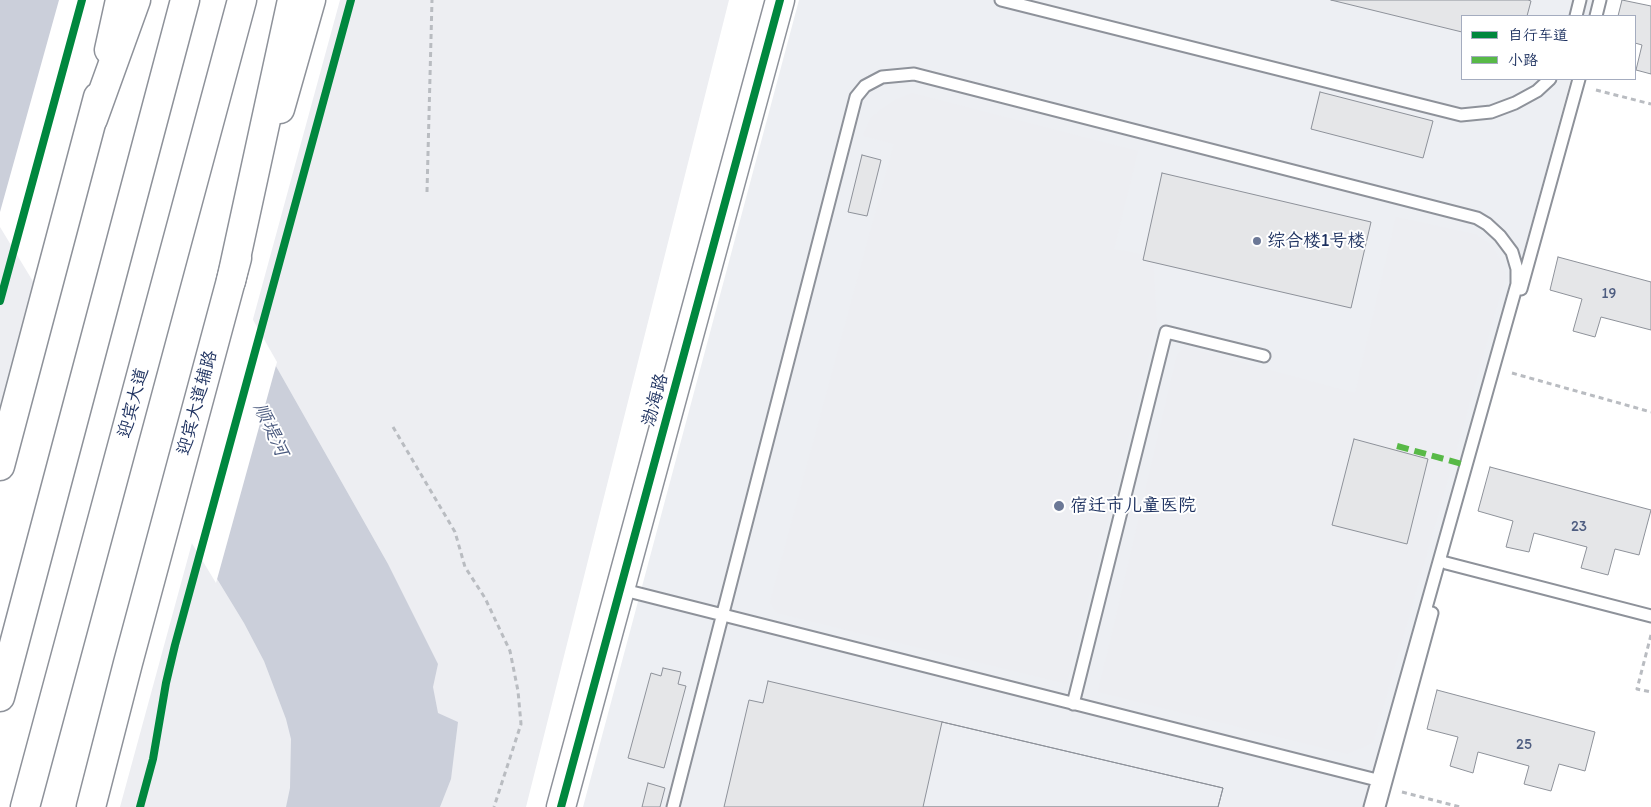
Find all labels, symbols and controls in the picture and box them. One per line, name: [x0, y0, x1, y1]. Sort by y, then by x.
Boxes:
legend: [1461, 15, 1636, 80]
text: 自行车道: [1508, 26, 1568, 44]
text: 小路: [1508, 51, 1538, 69]
place label: 综合楼1号楼: [1267, 230, 1365, 252]
marker: 综合楼1号楼: [1251, 235, 1263, 247]
house number: 19: [1602, 285, 1616, 303]
street label: 迎宾大道辅路: [174, 348, 222, 458]
street label: 迎宾大道: [114, 365, 154, 441]
street label: 渤海路: [639, 371, 673, 429]
water label: 顺堤河: [248, 399, 292, 461]
place label: 宿迁市儿童医院: [1070, 495, 1196, 517]
marker: 宿迁市儿童医院: [1052, 499, 1066, 513]
house number: 23: [1571, 518, 1587, 536]
house number: 25: [1516, 736, 1532, 754]

